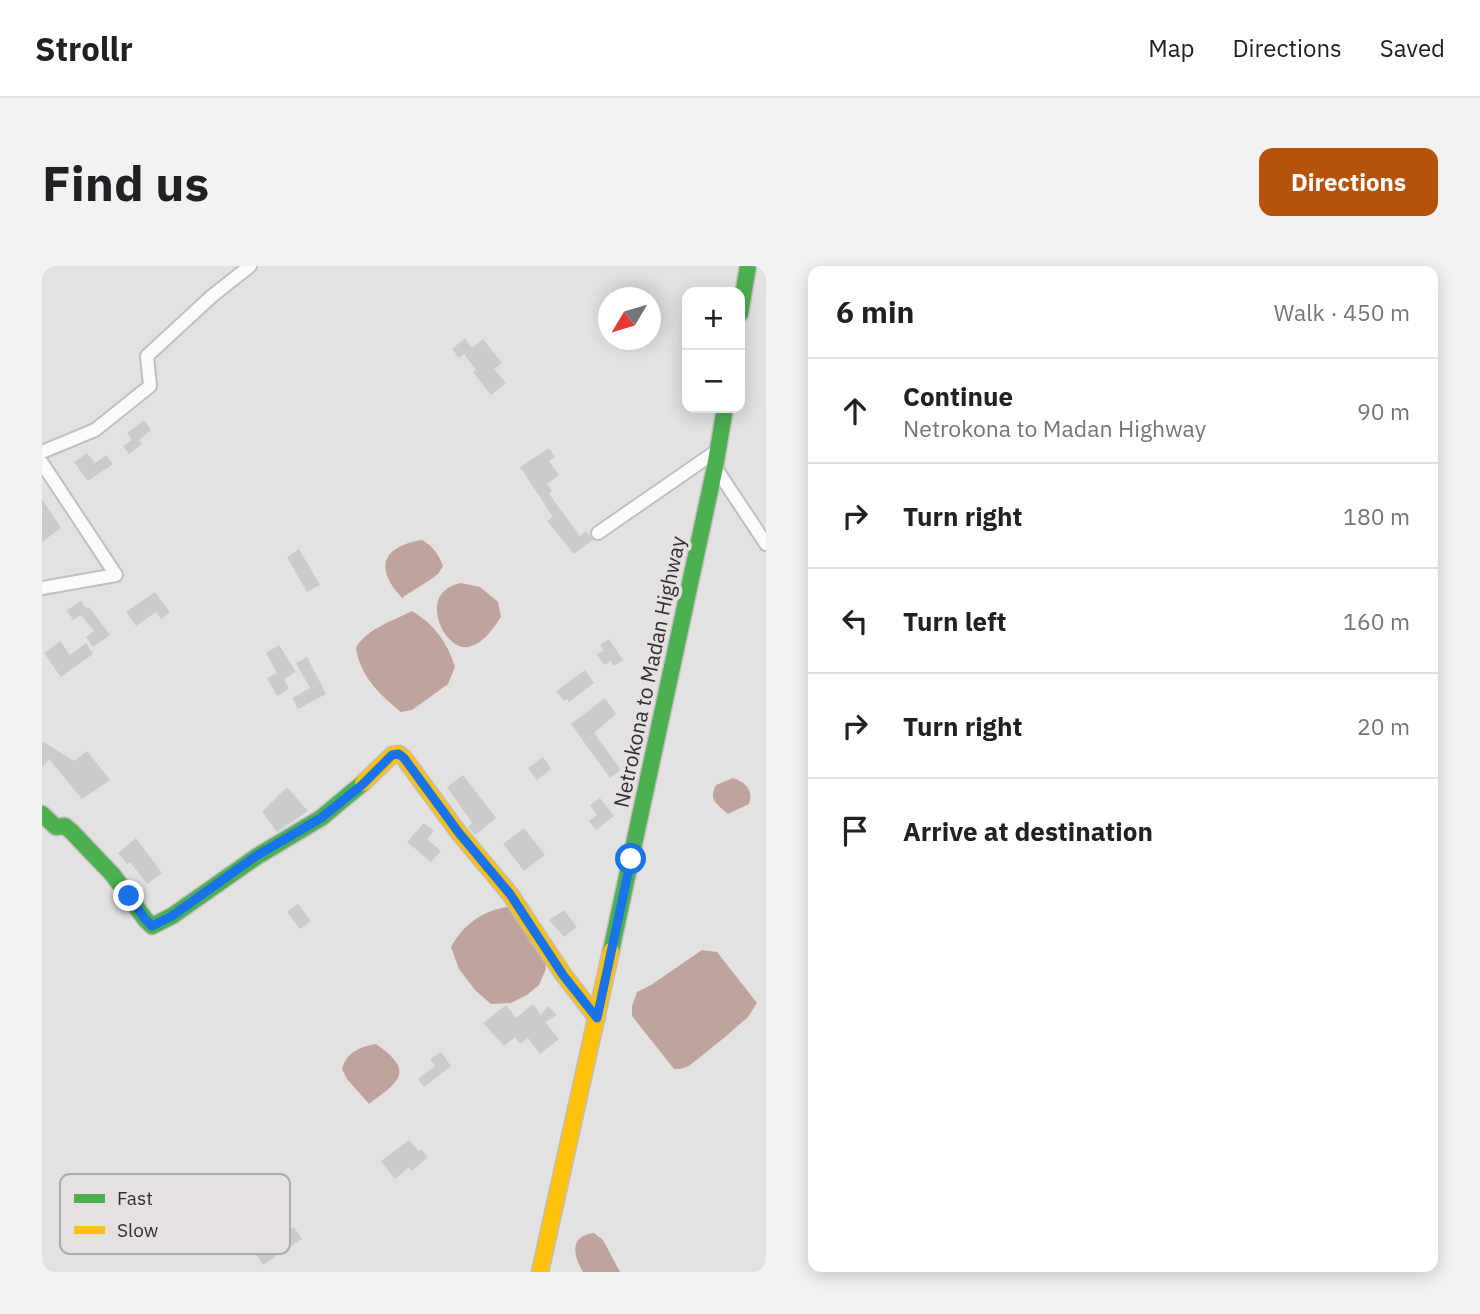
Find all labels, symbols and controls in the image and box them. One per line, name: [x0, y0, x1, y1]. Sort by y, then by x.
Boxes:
text: Strollr: [35, 27, 133, 70]
text: Map: [1148, 32, 1194, 64]
text: Directions: [1232, 32, 1342, 64]
text: Saved: [1380, 32, 1445, 64]
button: Directions: [1259, 148, 1438, 216]
text: Find us: [42, 151, 209, 214]
north arrow: [598, 287, 661, 350]
map controls: [682, 287, 745, 413]
button: +: [682, 287, 745, 350]
text: 6 min: [836, 292, 914, 331]
text: Walk · 450 m: [1274, 297, 1410, 327]
button: −: [682, 350, 745, 413]
text: Continue: [903, 379, 1013, 413]
icon: ahead: [836, 392, 874, 430]
text: 90 m: [1357, 396, 1410, 426]
text: Netrokona to Madan Highway: [903, 413, 1206, 443]
icon: right: [836, 497, 874, 535]
text: Turn right: [903, 499, 1022, 533]
text: 180 m: [1343, 501, 1410, 531]
street label: Netrokona to Madan Highway: [607, 533, 692, 810]
icon: left: [836, 602, 874, 640]
text: Turn left: [903, 604, 1006, 638]
text: 160 m: [1343, 606, 1410, 636]
icon: right: [836, 707, 874, 745]
text: Turn right: [903, 709, 1022, 743]
text: 20 m: [1357, 711, 1410, 741]
icon: arrive: [836, 812, 874, 850]
text: Arrive at destination: [903, 814, 1153, 848]
route start: [615, 843, 646, 874]
route end: [113, 880, 144, 911]
legend: [60, 1174, 290, 1254]
text: Fast: [117, 1186, 153, 1210]
text: Slow: [117, 1218, 158, 1242]

